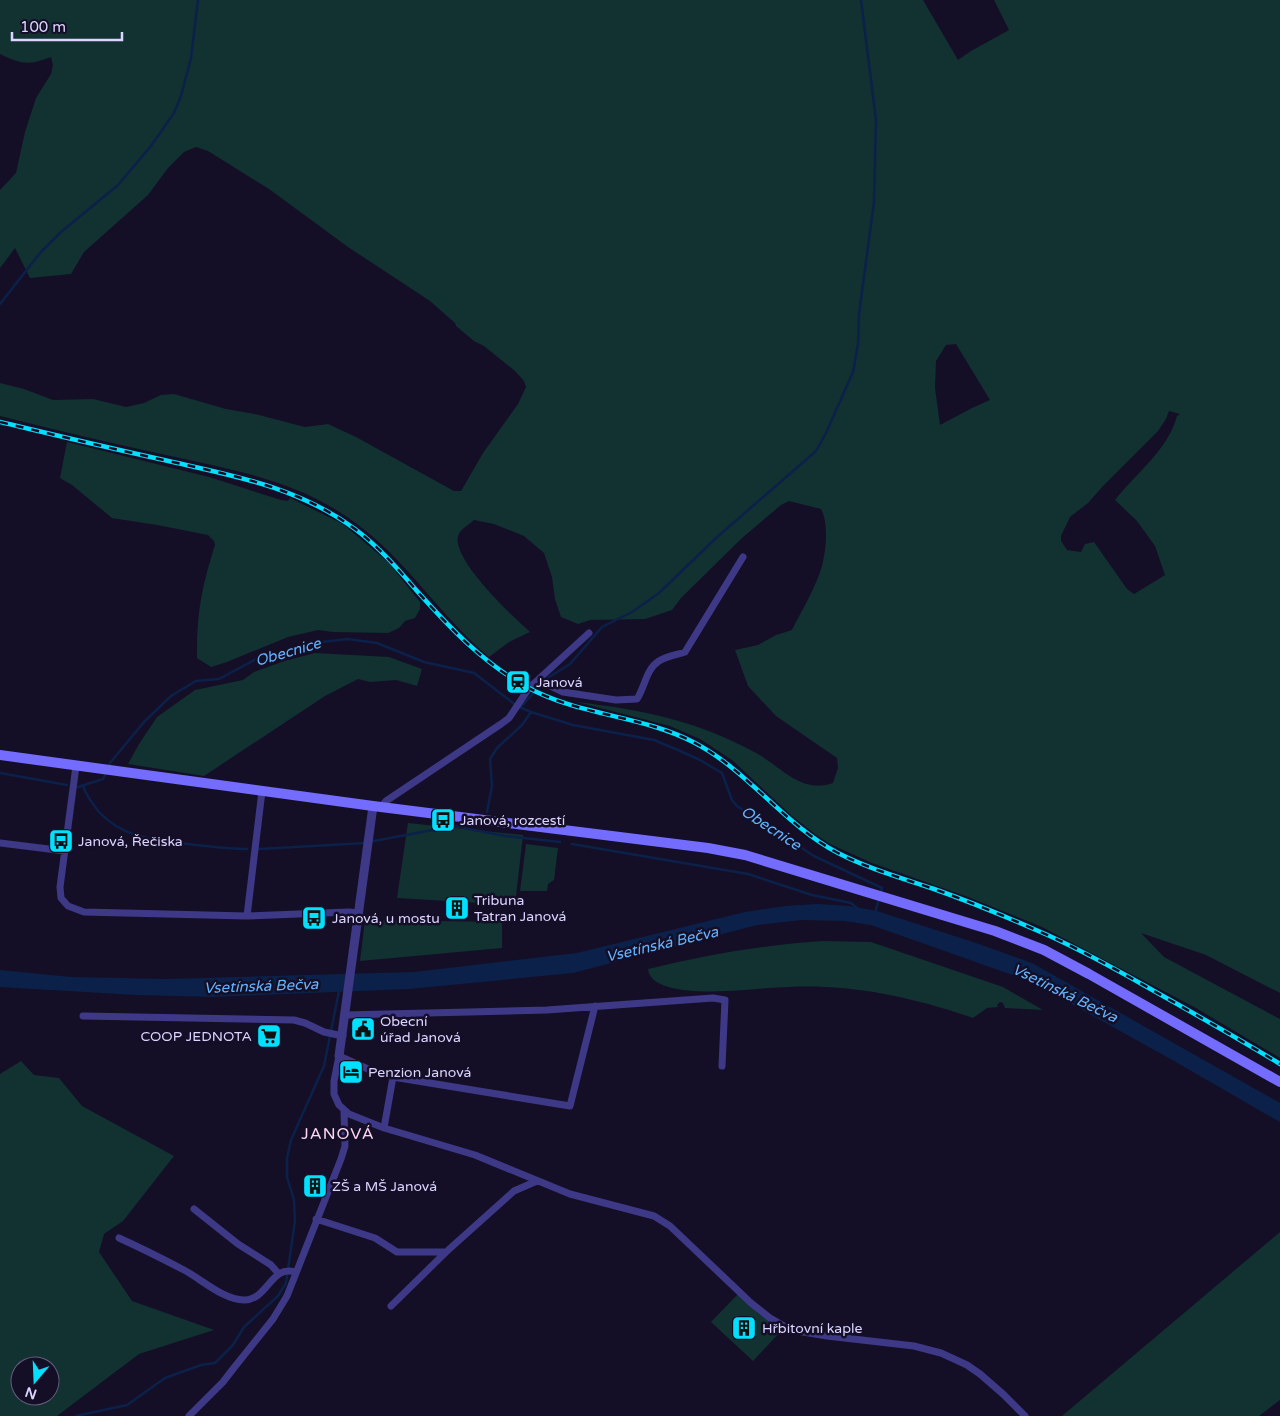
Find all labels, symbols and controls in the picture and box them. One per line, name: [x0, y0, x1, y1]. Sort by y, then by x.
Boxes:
scale bar: [12, 10, 122, 42]
text: 100 m: [20, 18, 66, 36]
water label: Obecnice: [253, 634, 324, 670]
station icon: Janová: [505, 669, 531, 695]
place label: Janová: [536, 674, 583, 691]
water label: Obecnice: [738, 802, 805, 855]
bus stop icon: Janová, rozcestí: [430, 807, 456, 833]
place label: Janová, rozcestí: [460, 812, 566, 829]
bus stop icon: Janová, Řečiska: [48, 828, 74, 854]
place label: Janová, Řečiska: [78, 833, 183, 850]
place label: Tribuna Tatran Janová: [474, 892, 566, 925]
building icon: Tribuna Tatran Janová: [444, 895, 470, 921]
bus stop icon: Janová, u mostu: [301, 905, 327, 931]
place label: Janová, u mostu: [332, 910, 440, 927]
water label: Vsetínská Bečva: [604, 922, 720, 966]
water label: Vsetínská Bečva: [1010, 960, 1121, 1026]
water label: Vsetínská Bečva: [203, 975, 319, 997]
place label: Obecní úřad Janová: [380, 1013, 461, 1046]
public building icon: Obecní úřad Janová: [350, 1016, 376, 1042]
supermarket icon: COOP JEDNOTA: [256, 1023, 282, 1049]
place label: COOP JEDNOTA: [140, 1028, 252, 1045]
hotel icon: Penzion Janová: [338, 1059, 364, 1085]
place label: Penzion Janová: [368, 1064, 471, 1081]
district label: JANOVÁ: [301, 1124, 375, 1144]
building icon: ZŠ a MŠ Janová: [302, 1173, 328, 1199]
place label: ZŠ a MŠ Janová: [332, 1178, 437, 1195]
building icon: Hřbitovní kaple: [731, 1315, 757, 1341]
place label: Hřbitovní kaple: [762, 1320, 863, 1337]
north arrow: [10, 1356, 60, 1406]
text: N: [23, 1383, 39, 1403]

